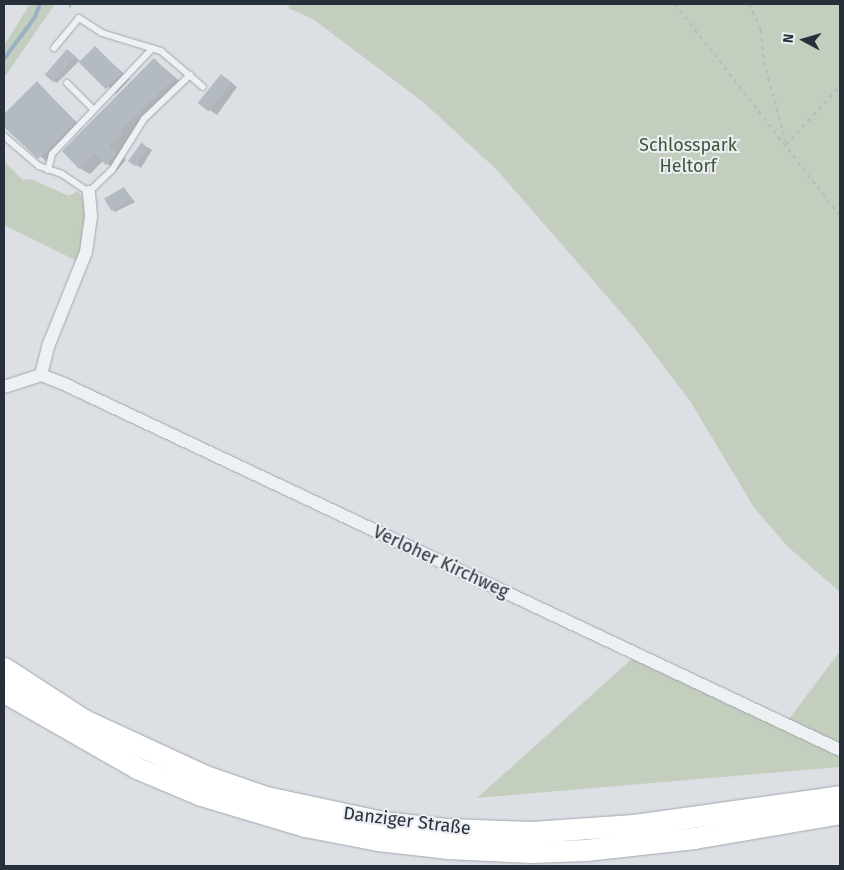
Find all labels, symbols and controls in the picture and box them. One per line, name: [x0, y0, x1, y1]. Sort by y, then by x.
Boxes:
north arrow: [779, 15, 829, 65]
text: N: [780, 33, 798, 44]
park label: Schlosspark Heltorf: [639, 135, 737, 178]
street label: Verloher Kirchweg: [370, 521, 512, 603]
street label: Danziger Straße: [342, 802, 472, 840]

